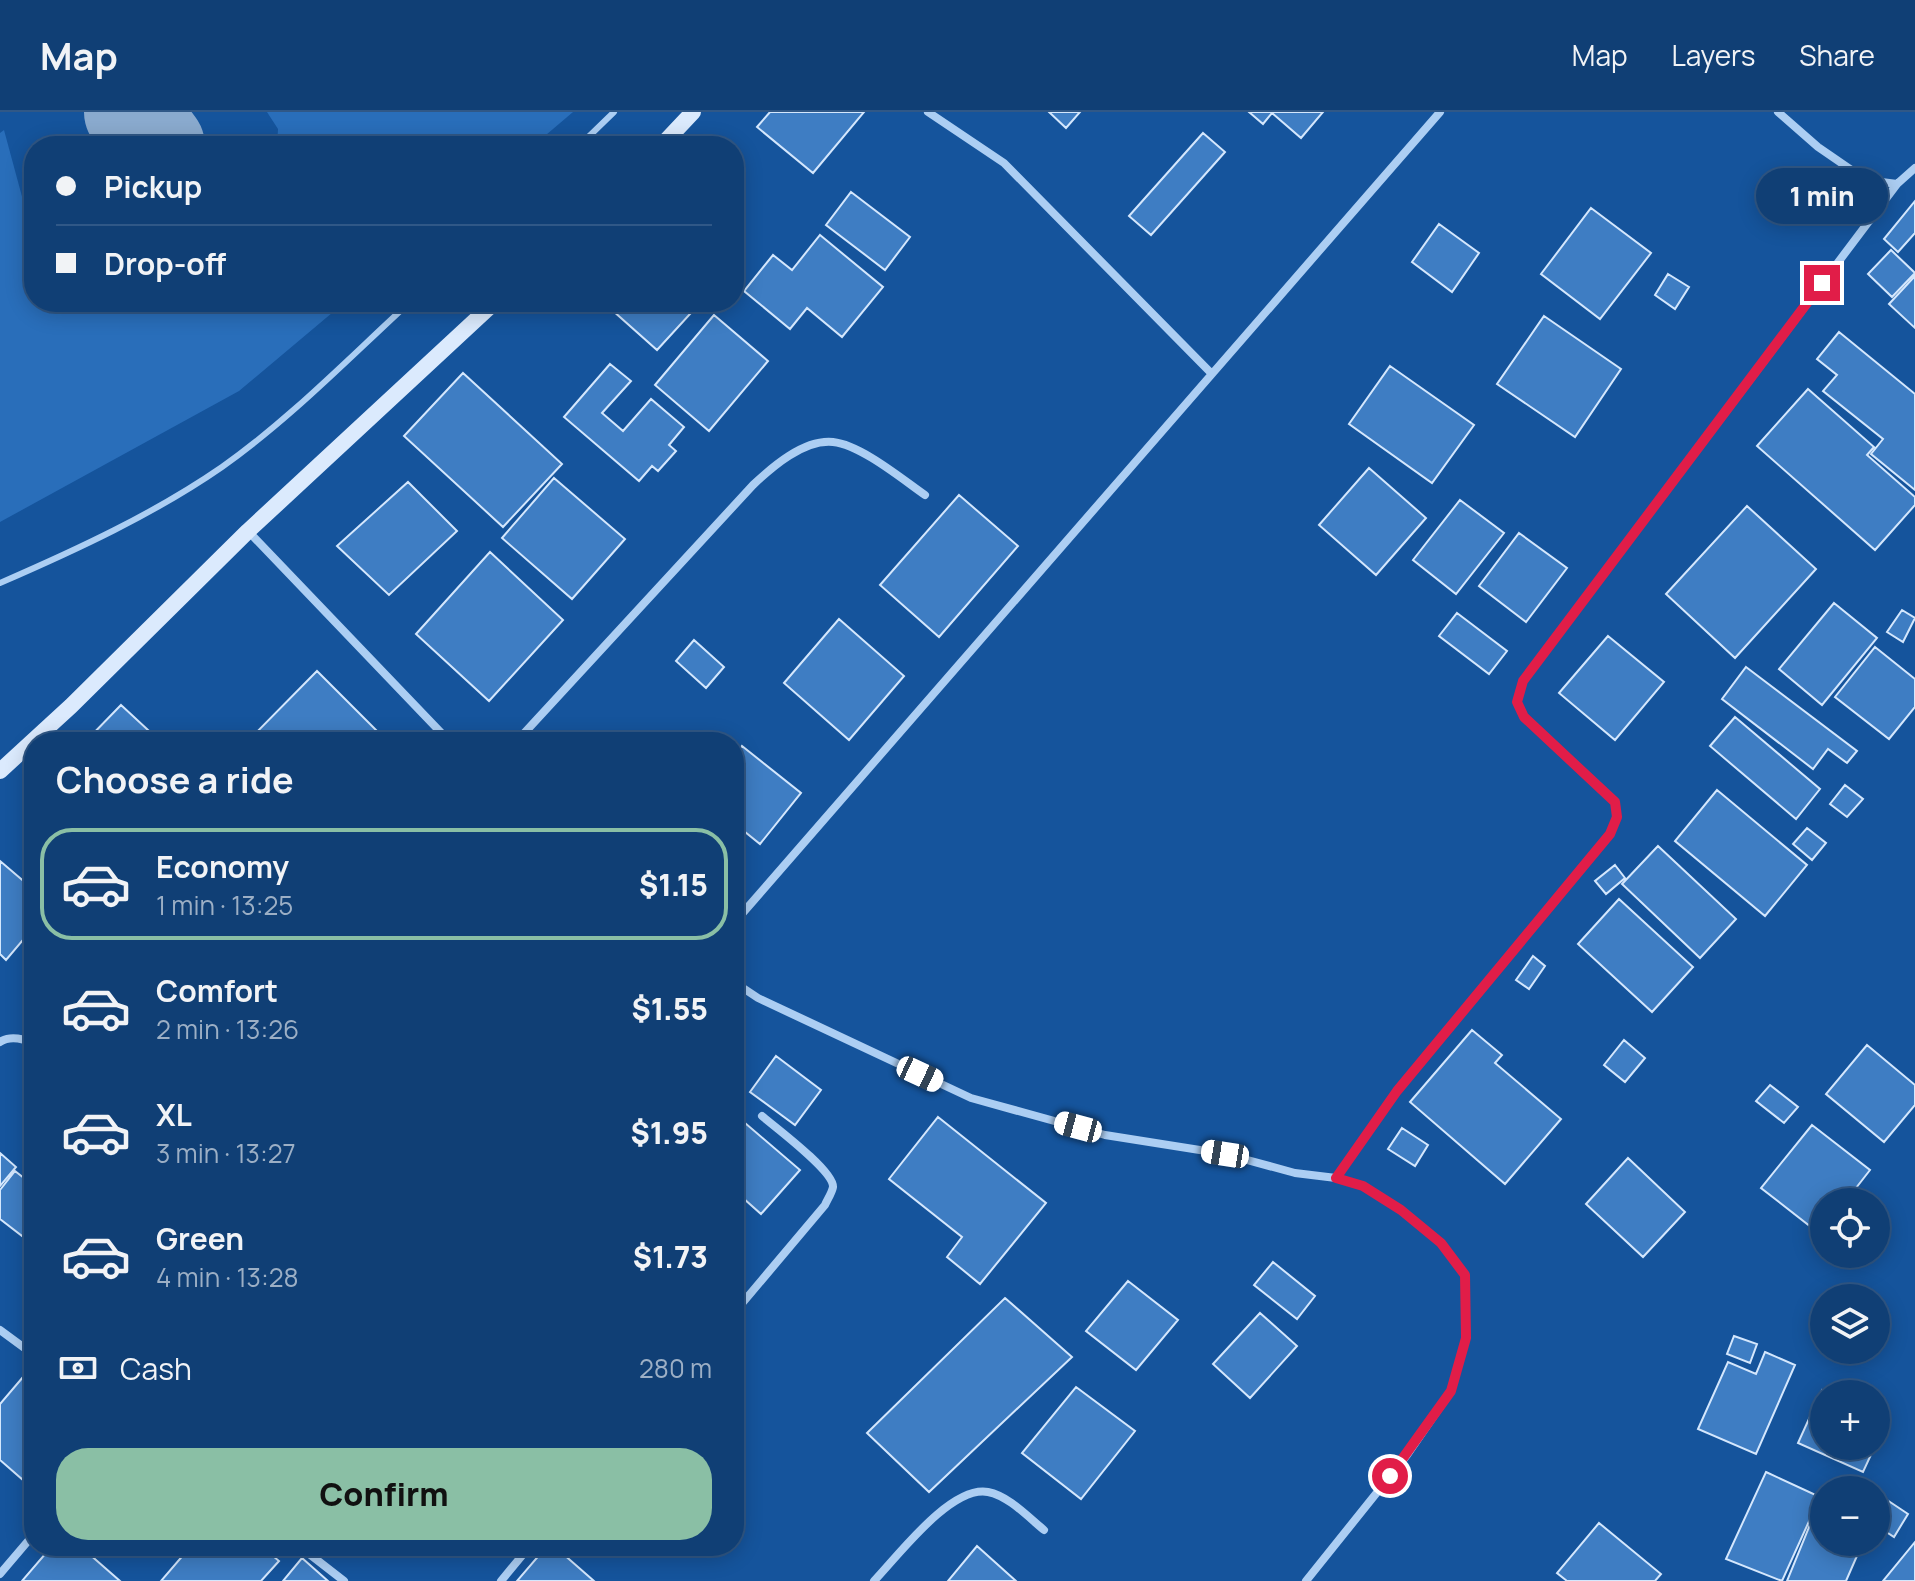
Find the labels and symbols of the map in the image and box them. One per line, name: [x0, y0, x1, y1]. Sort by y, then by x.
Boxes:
callout: 1 min: [1756, 167, 1888, 223]
route end: [1804, 265, 1840, 301]
car: [893, 1053, 947, 1095]
car: [1052, 1109, 1104, 1145]
car: [1199, 1138, 1251, 1170]
route start: [1372, 1458, 1408, 1494]

